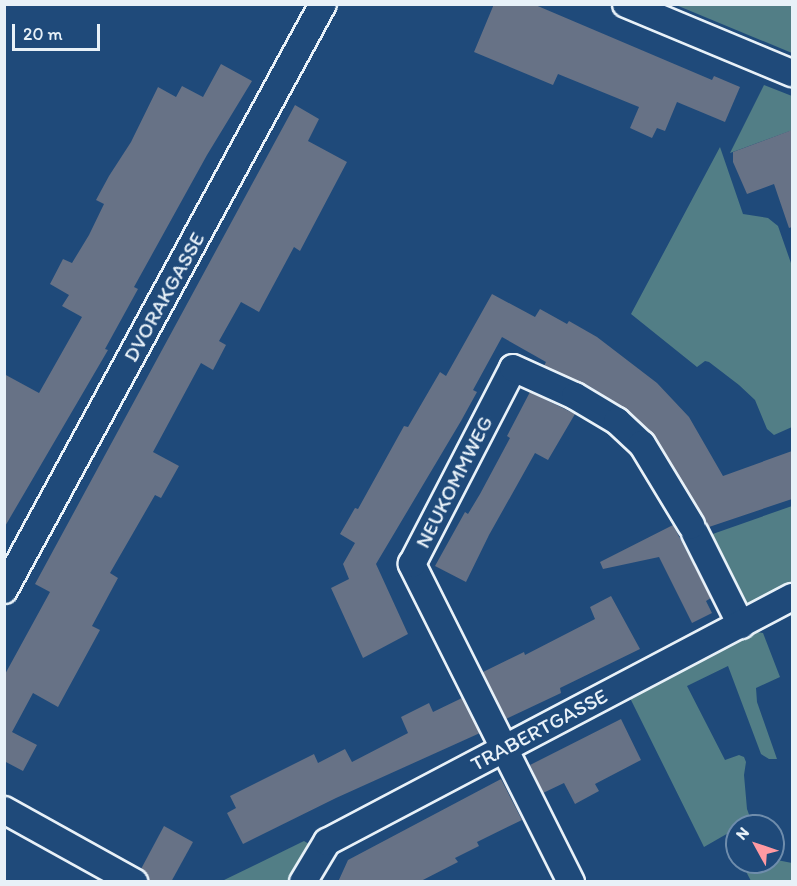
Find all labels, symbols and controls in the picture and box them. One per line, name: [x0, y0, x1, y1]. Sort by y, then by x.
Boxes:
scale bar: [15, 12, 104, 50]
text: 20 m: [23, 23, 63, 45]
street label: DVORAKGASSE: [118, 228, 210, 366]
street label: NEUKOMMWEG: [410, 412, 498, 552]
street label: TRABERTGASSE: [466, 683, 612, 777]
north arrow: [725, 814, 785, 874]
text: N: [732, 823, 753, 844]

